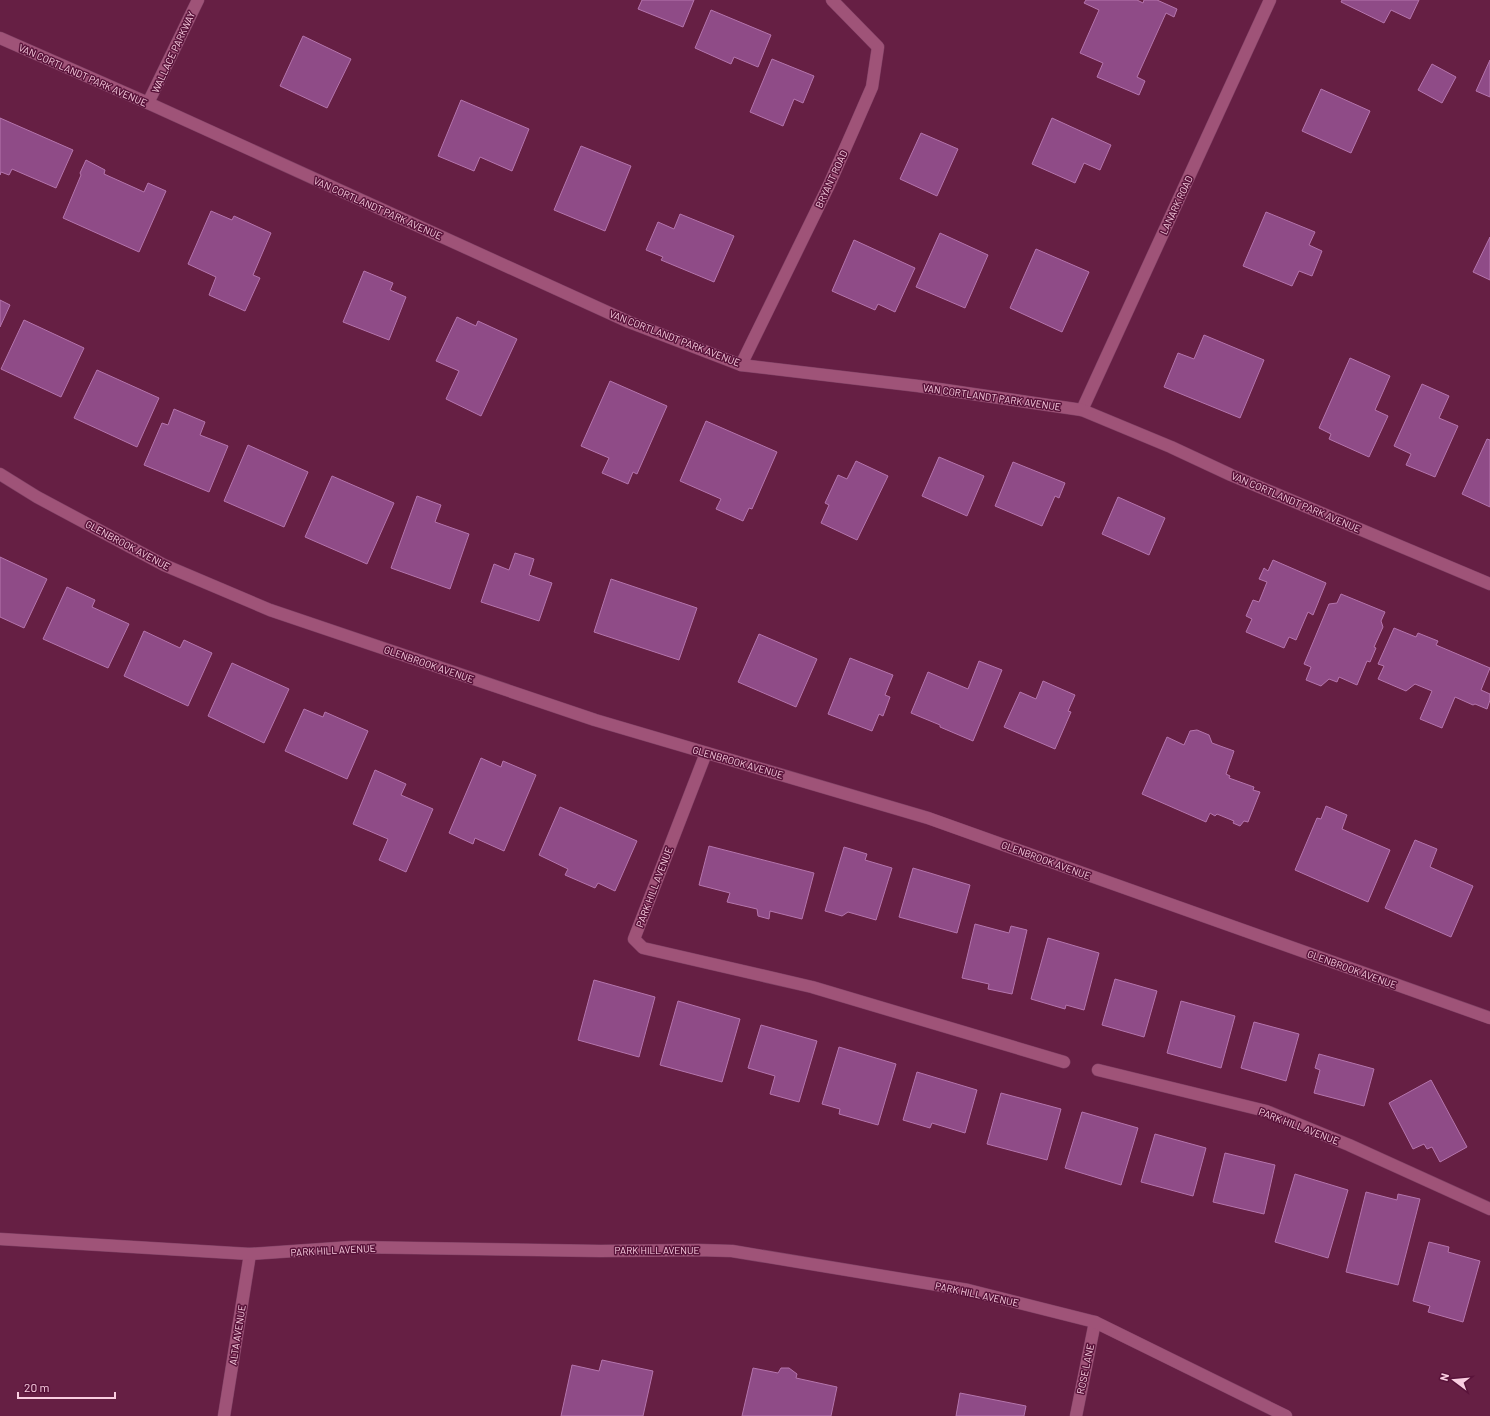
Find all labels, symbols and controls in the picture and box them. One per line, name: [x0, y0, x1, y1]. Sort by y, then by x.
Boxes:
street label: WALLACE PARKWAY: [149, 9, 197, 95]
street label: VAN CORTLANDT PARK AVENUE: [17, 41, 149, 109]
street label: BRYANT ROAD: [812, 148, 850, 210]
street label: VAN CORTLANDT PARK AVENUE: [312, 174, 444, 242]
street label: LANARK ROAD: [1157, 174, 1195, 236]
street label: VAN CORTLANDT PARK AVENUE: [608, 307, 742, 369]
street label: VAN CORTLANDT PARK AVENUE: [922, 381, 1062, 413]
street label: VAN CORTLANDT PARK AVENUE: [1230, 469, 1362, 535]
street label: GLENBROOK AVENUE: [84, 518, 172, 572]
street label: GLENBROOK AVENUE: [383, 643, 475, 685]
street label: GLENBROOK AVENUE: [691, 743, 785, 781]
street label: GLENBROOK AVENUE: [1000, 838, 1092, 882]
street label: PARK HILL AVENUE: [633, 845, 675, 929]
street label: GLENBROOK AVENUE: [1306, 947, 1398, 991]
street label: PARK HILL AVENUE: [1257, 1105, 1341, 1147]
street label: PARK HILL AVENUE: [290, 1242, 376, 1258]
street label: PARK HILL AVENUE: [614, 1244, 700, 1256]
street label: PARK HILL AVENUE: [934, 1279, 1020, 1309]
street label: ALTA AVENUE: [226, 1304, 248, 1366]
street label: ROSE LANE: [1074, 1343, 1096, 1395]
north arrow: [1434, 1360, 1474, 1400]
text: N: [1437, 1372, 1451, 1382]
scale bar: [18, 1374, 115, 1400]
text: 20 m: [24, 1380, 50, 1394]

